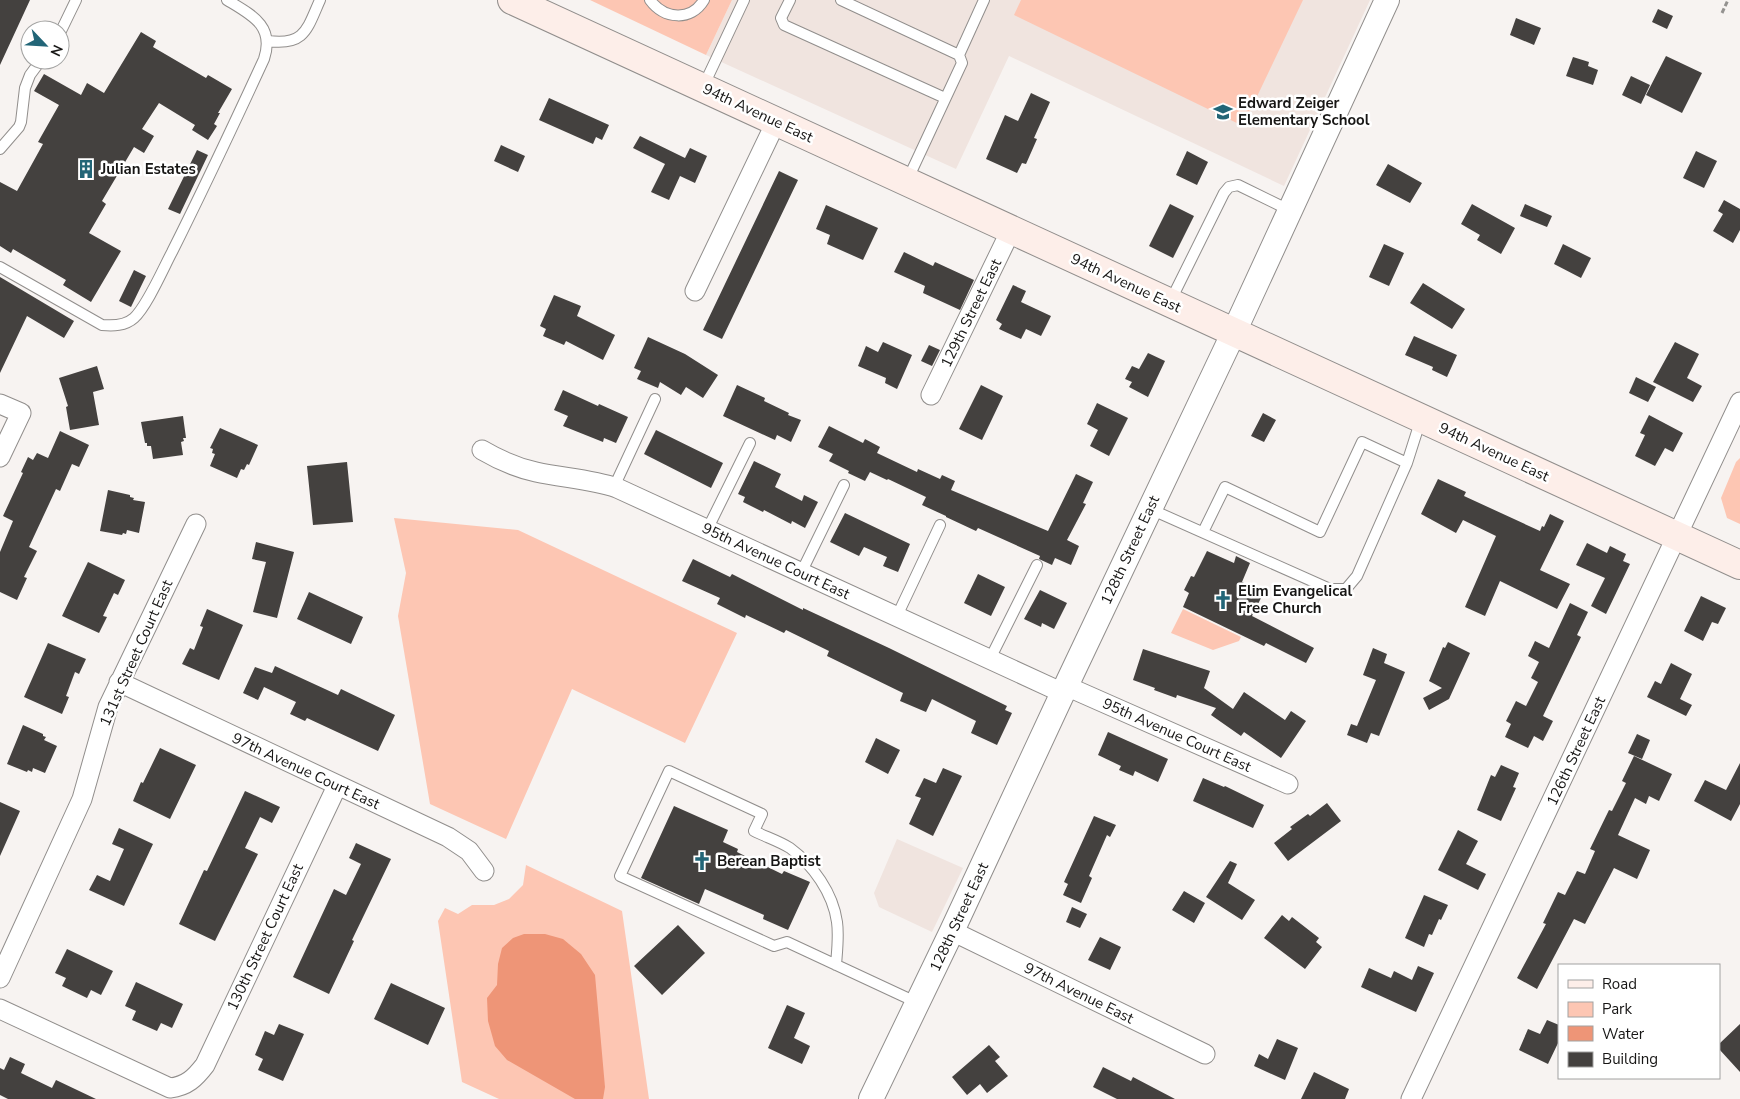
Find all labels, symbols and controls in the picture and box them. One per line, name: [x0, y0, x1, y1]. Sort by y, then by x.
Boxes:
north arrow: [20, 20, 70, 70]
text: N: [46, 42, 67, 59]
street label: 94th Avenue East: [700, 79, 817, 148]
place label: Edward Zeiger Elementary School: [1238, 93, 1370, 130]
school or university icon: Edward Zeiger Elementary School: [1212, 101, 1234, 123]
building icon: Julian Estates: [75, 158, 97, 180]
place label: Julian Estates: [100, 159, 196, 179]
street label: 94th Avenue East: [1068, 249, 1185, 318]
street label: 129th Street East: [936, 255, 1006, 371]
street label: 94th Avenue East: [1436, 418, 1553, 487]
street label: 128th Street East: [1096, 491, 1164, 608]
street label: 95th Avenue Court East: [699, 518, 854, 604]
street label: 131st Street Court East: [95, 576, 178, 729]
place label: Elim Evangelical Free Church: [1238, 581, 1352, 618]
church icon: Elim Evangelical Free Church: [1212, 589, 1234, 611]
street label: 126th Street East: [1542, 692, 1610, 809]
street label: 95th Avenue Court East: [1100, 693, 1255, 777]
street label: 97th Avenue Court East: [229, 728, 384, 814]
church icon: Berean Baptist: [691, 850, 713, 872]
place label: Berean Baptist: [717, 851, 821, 871]
street label: 128th Street East: [925, 858, 993, 975]
street label: 130th Street Court East: [222, 860, 308, 1014]
street label: 97th Avenue East: [1021, 958, 1138, 1029]
legend: [1558, 964, 1720, 1079]
text: Road: [1602, 974, 1637, 994]
text: Park: [1602, 999, 1632, 1019]
text: Water: [1602, 1024, 1645, 1044]
text: Building: [1602, 1049, 1658, 1069]

